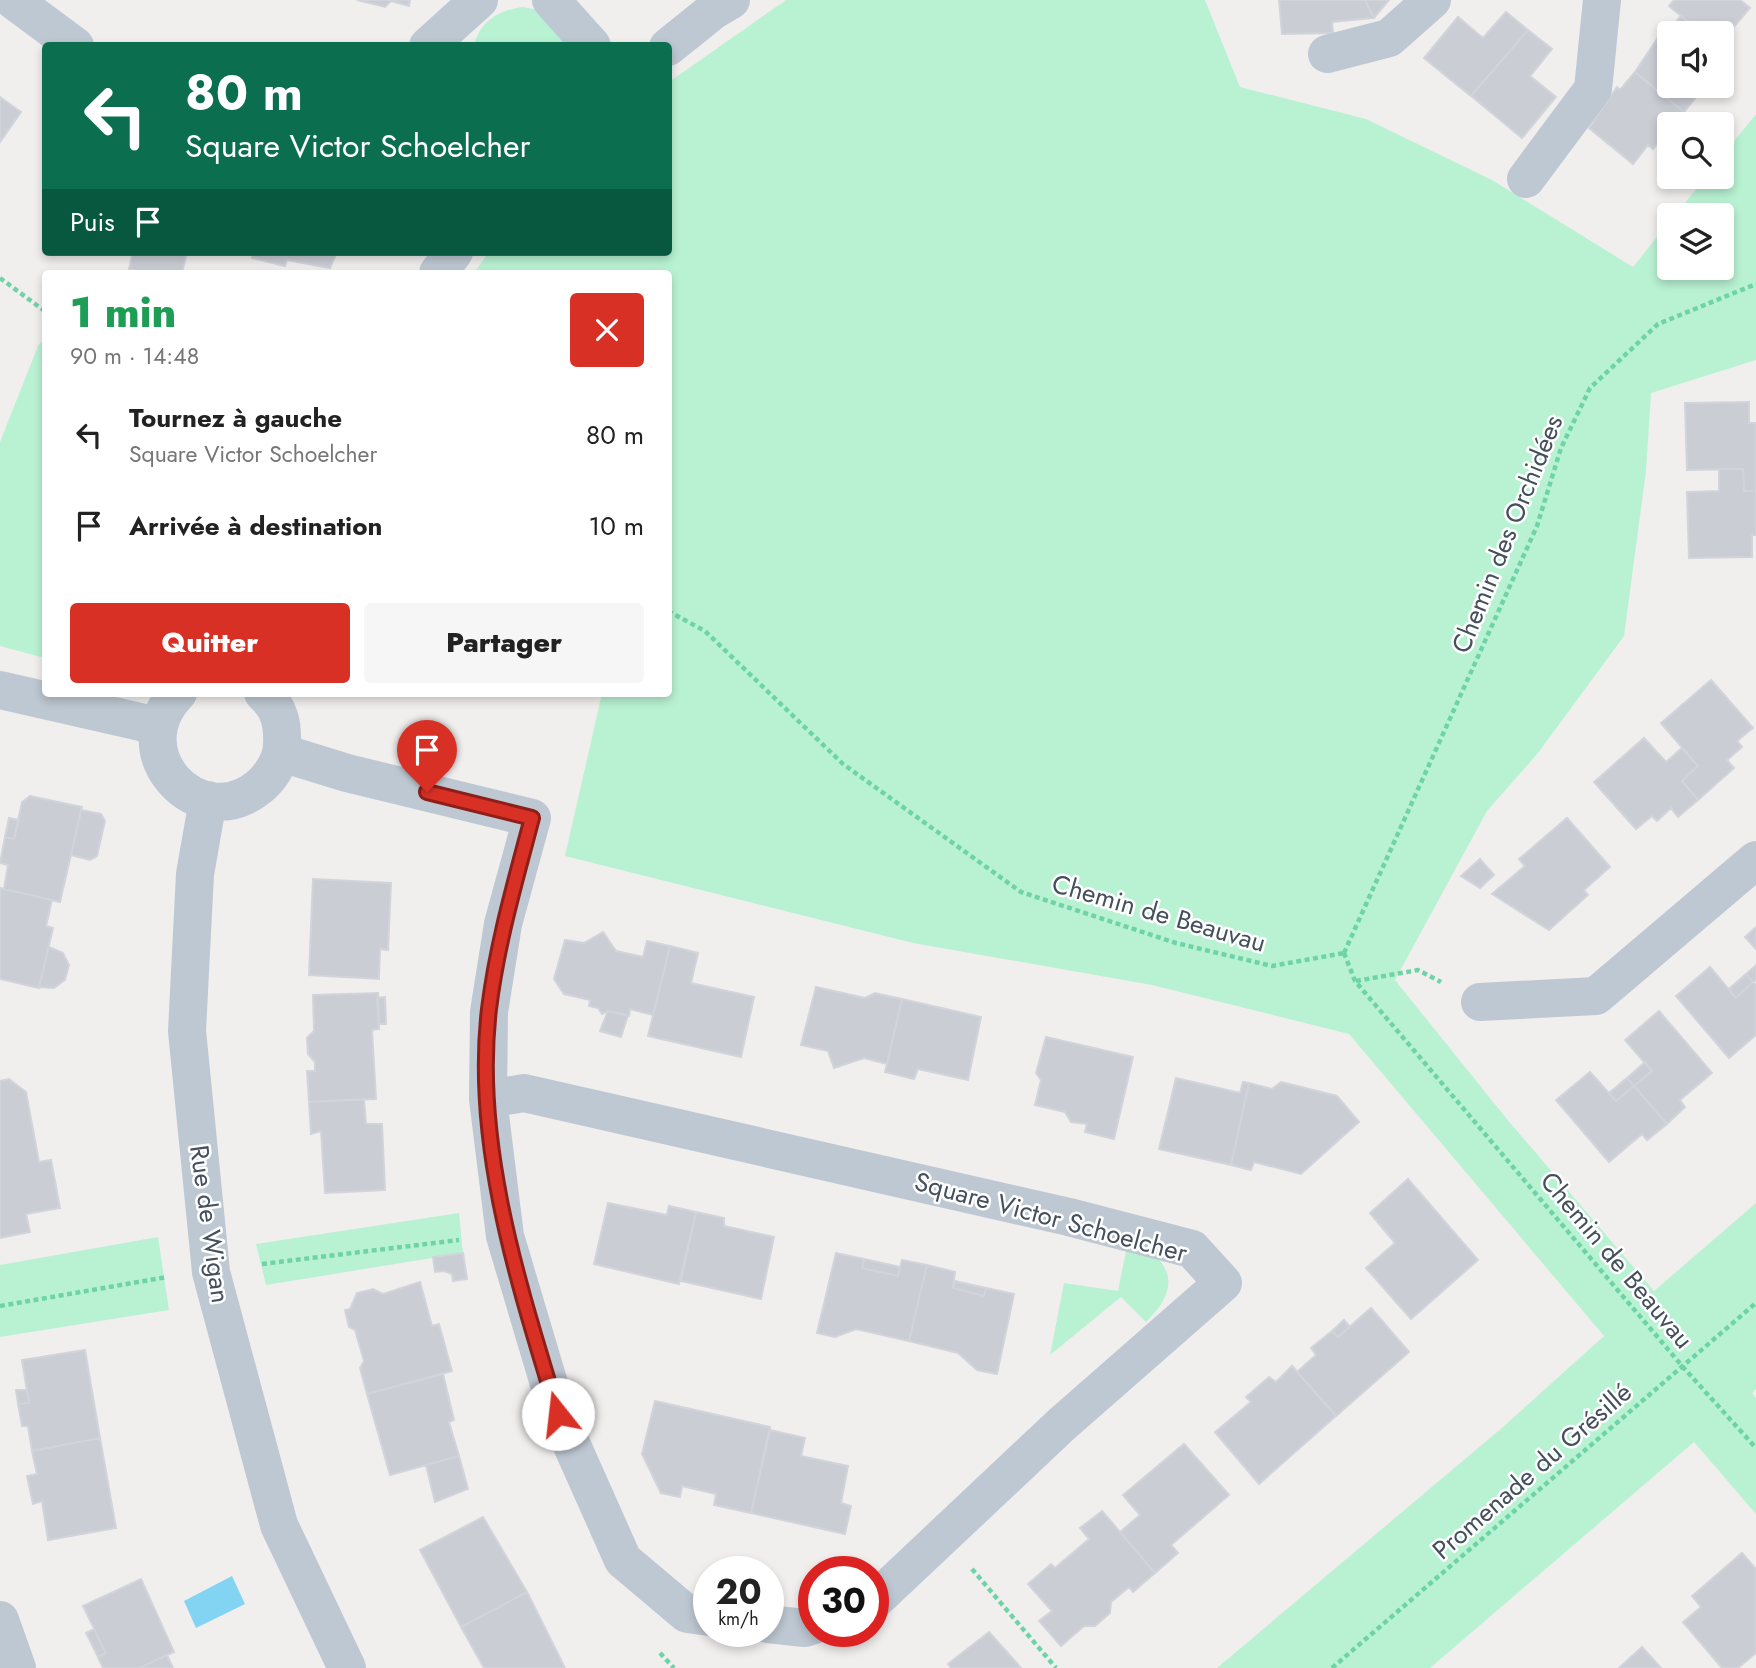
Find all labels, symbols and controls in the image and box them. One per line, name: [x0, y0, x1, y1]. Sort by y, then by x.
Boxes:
map controls: [1657, 21, 1734, 280]
button: sound: [1657, 21, 1734, 98]
text: 80 m: [185, 58, 303, 128]
icon: left: [70, 70, 161, 161]
button: search: [1657, 112, 1734, 189]
text: Square Victor Schoelcher: [185, 123, 531, 169]
text: Puis: [70, 203, 115, 241]
icon: arrive: [129, 203, 167, 241]
button: layers: [1657, 203, 1734, 280]
text: 1 min: [70, 282, 176, 343]
button: close: [570, 293, 644, 367]
text: 90 m · 14:48: [70, 339, 199, 373]
text: Tournez à gauche: [129, 399, 342, 437]
street label: Chemin des Orchidées: [1442, 409, 1572, 659]
icon: left: [70, 416, 108, 454]
text: 80 m: [586, 416, 644, 454]
text: Square Victor Schoelcher: [129, 437, 377, 471]
icon: arrive: [70, 507, 108, 545]
text: Arrivée à destination: [129, 507, 382, 545]
text: 10 m: [589, 507, 644, 545]
button: Quitter: [70, 603, 350, 683]
button: Partager: [364, 603, 644, 683]
pin: [397, 720, 457, 792]
icon: arrive: [408, 731, 446, 769]
street label: Chemin de Beauvau: [1048, 864, 1270, 962]
street label: Rue de Wigan: [180, 1143, 240, 1305]
street label: Square Victor Schoelcher: [910, 1162, 1192, 1272]
street label: Chemin de Beauvau: [1531, 1163, 1703, 1357]
street label: Promenade du Grésillé: [1424, 1374, 1640, 1568]
position arrow: [521, 1377, 595, 1451]
speed limit sign: 30: [798, 1556, 889, 1647]
text: 20: [715, 1567, 762, 1617]
text: km/h: [718, 1606, 759, 1632]

